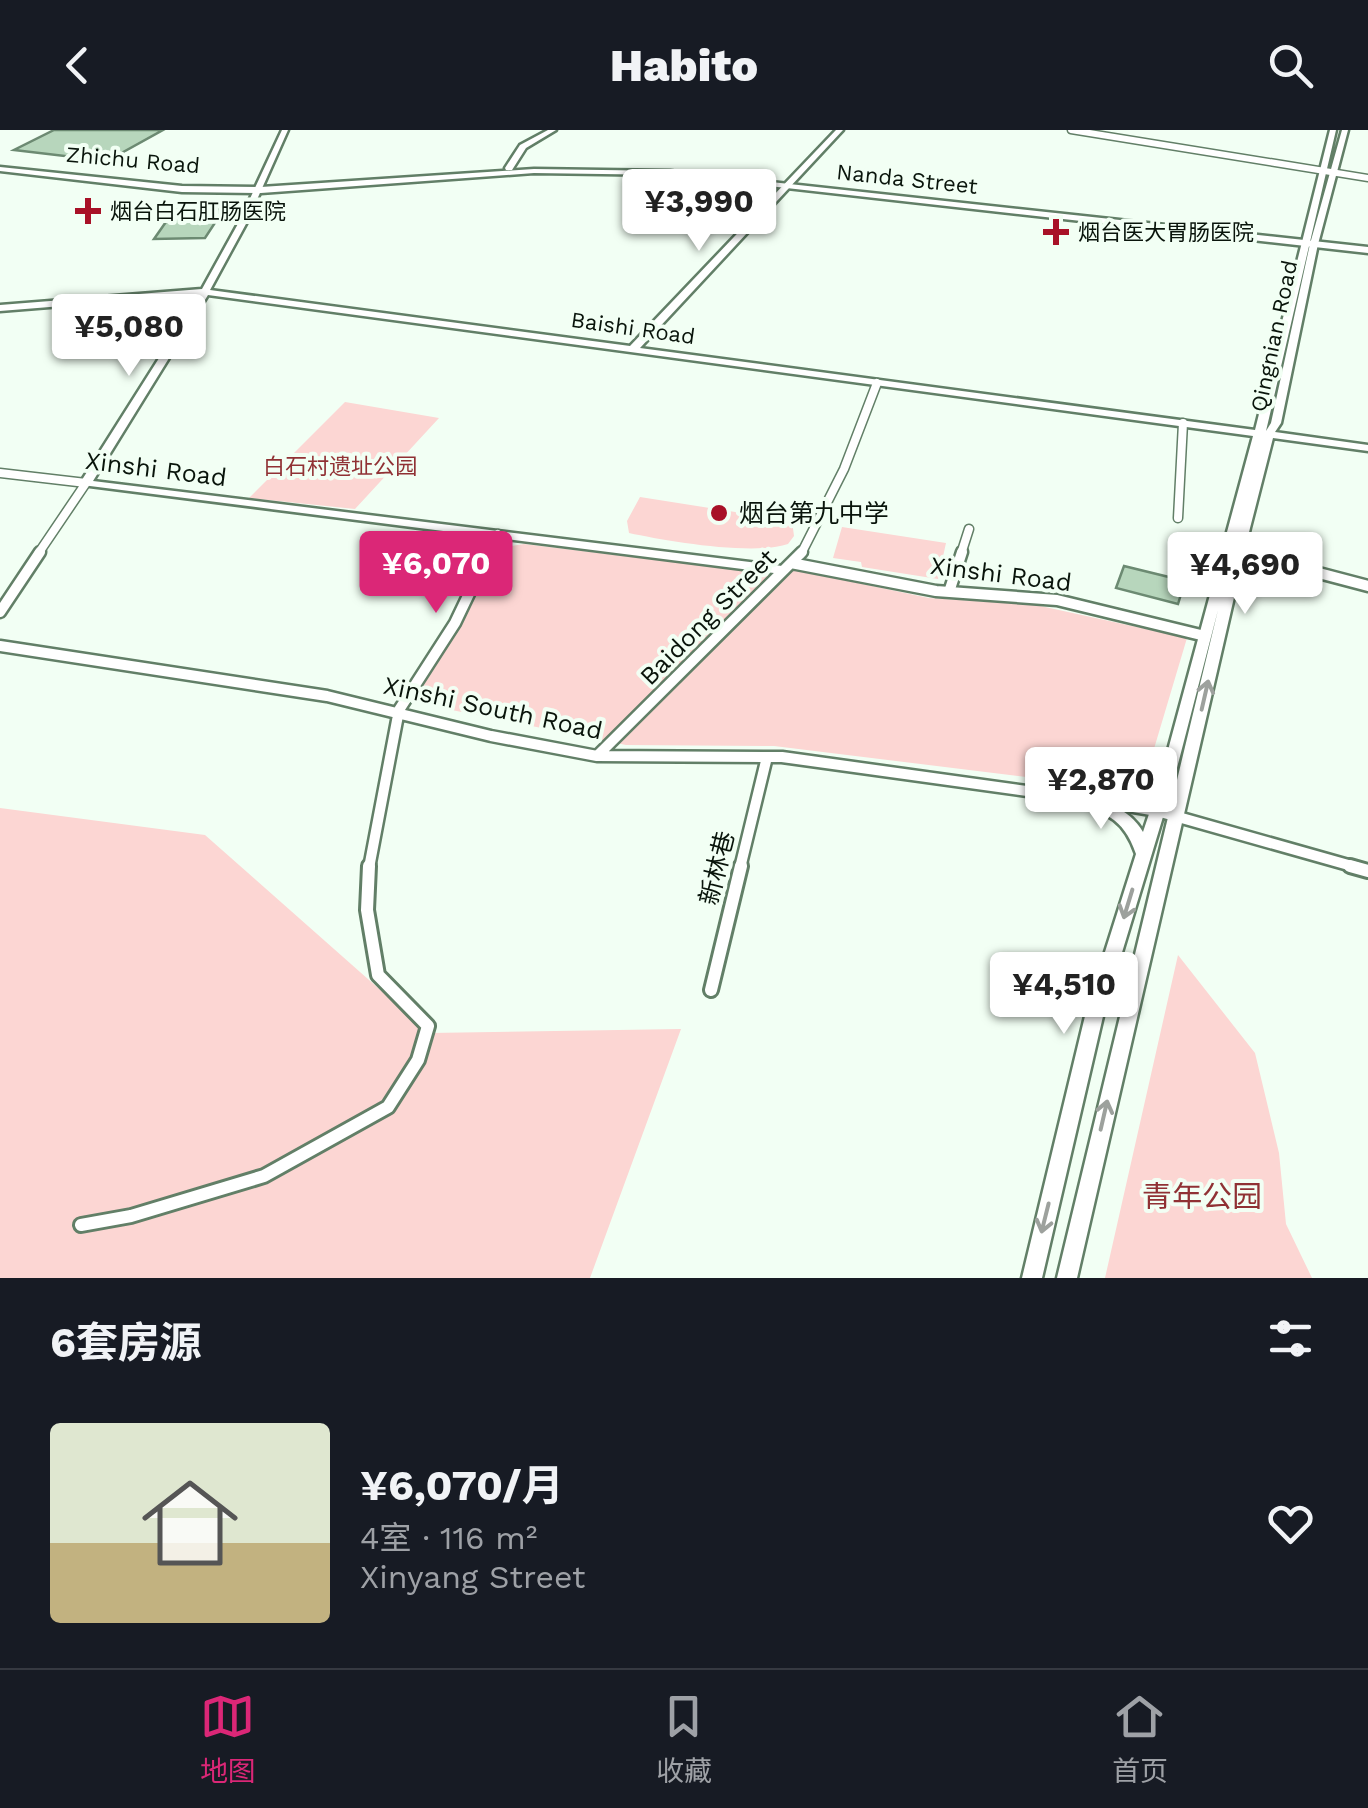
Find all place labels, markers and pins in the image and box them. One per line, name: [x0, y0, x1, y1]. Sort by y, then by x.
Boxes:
pin: ¥3,990: [618, 169, 780, 254]
marker: 烟台白石肛肠医院: [75, 198, 101, 224]
place label: 烟台白石肛肠医院: [110, 199, 286, 224]
marker: 烟台医大胃肠医院: [1043, 219, 1069, 245]
place label: 烟台医大胃肠医院: [1078, 220, 1254, 245]
pin: ¥5,080: [48, 294, 210, 379]
place label: 烟台第九中学: [739, 499, 889, 528]
marker: 烟台第九中学: [708, 502, 730, 524]
pin: ¥6,070: [355, 531, 517, 616]
pin: ¥4,690: [1164, 532, 1326, 617]
pin: ¥2,870: [1020, 747, 1182, 832]
pin: ¥4,510: [983, 952, 1145, 1037]

